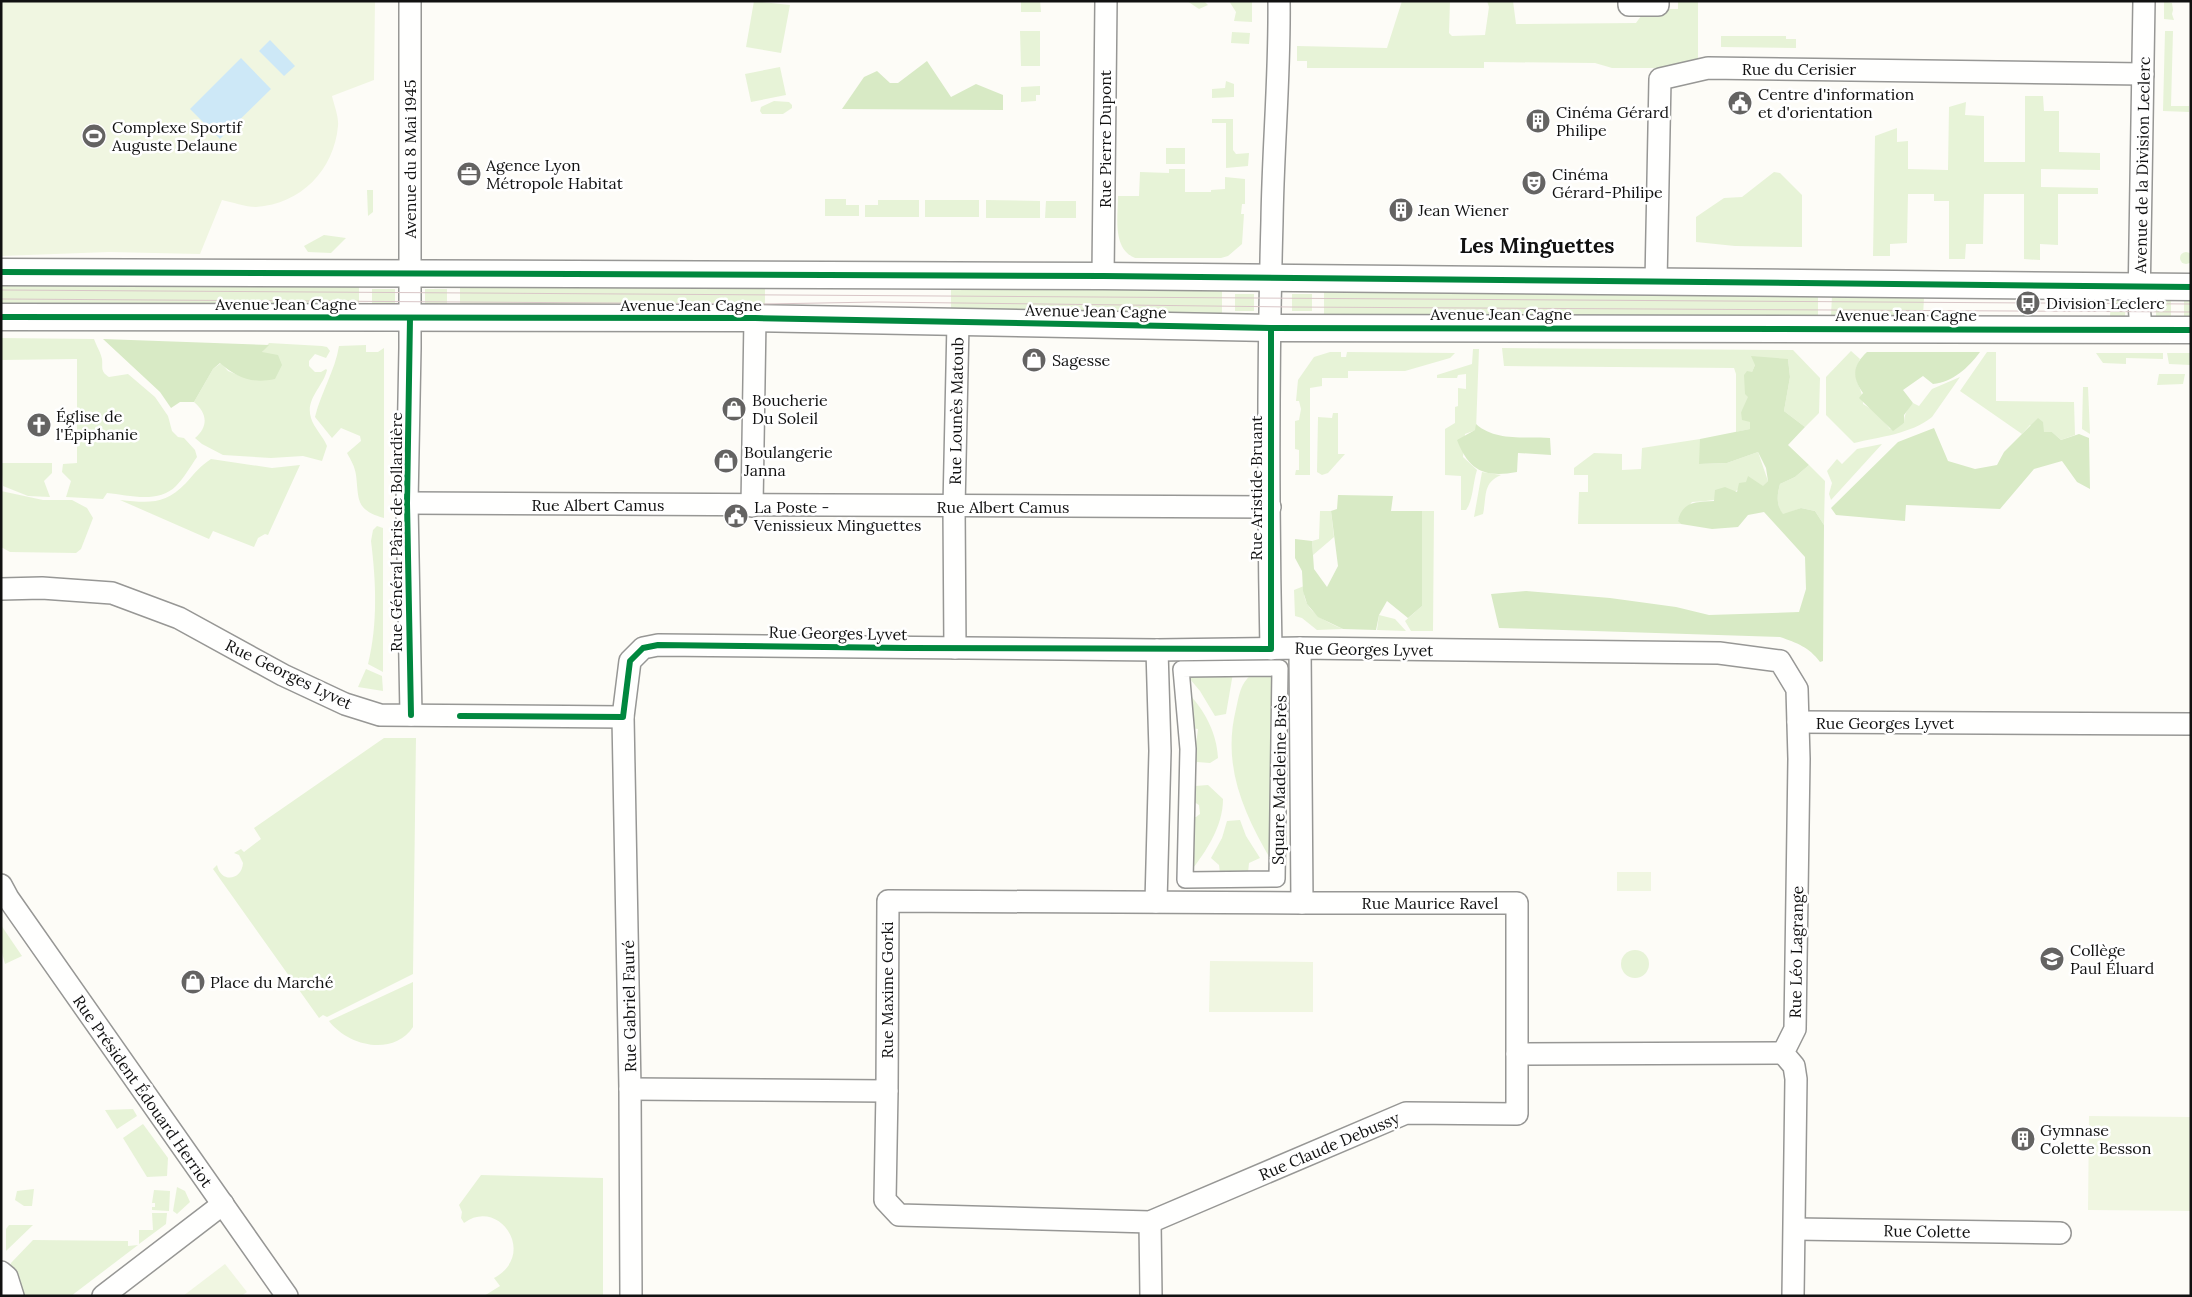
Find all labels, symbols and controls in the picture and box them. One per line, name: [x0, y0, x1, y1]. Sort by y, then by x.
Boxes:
street label: Avenue de la Division Leclerc: [2130, 57, 2154, 274]
street label: Rue du Cerisier: [1742, 59, 1856, 79]
street label: Rue Pierre Dupont: [1095, 69, 1115, 208]
street label: Avenue du 8 Mai 1945: [400, 79, 420, 240]
place label: Centre d'information et d'orientation: [1758, 84, 1915, 122]
public building icon: Centre d'information et d'orientation: [1727, 90, 1753, 116]
place label: Cinéma Gérard Philipe: [1556, 102, 1670, 140]
building icon: Cinéma Gérard Philipe: [1525, 108, 1551, 134]
place label: Complexe Sportif Auguste Delaune: [111, 117, 243, 155]
sports icon: Complexe Sportif Auguste Delaune: [81, 123, 107, 149]
place label: Agence Lyon Métropole Habitat: [485, 155, 624, 193]
office icon: Agence Lyon Métropole Habitat: [456, 161, 482, 187]
place label: Cinéma Gérard-Philipe: [1552, 164, 1663, 202]
theatre icon: Cinéma Gérard-Philipe: [1521, 170, 1547, 196]
building icon: Jean Wiener: [1388, 197, 1414, 223]
place label: Jean Wiener: [1417, 200, 1509, 220]
district label: Les Minguettes: [1460, 232, 1614, 259]
bus stop icon: Division Leclerc: [2015, 290, 2041, 316]
place label: Division Leclerc: [2046, 293, 2165, 313]
street label: Avenue Jean Cagne: [214, 294, 357, 314]
street label: Avenue Jean Cagne: [619, 295, 762, 315]
street label: Avenue Jean Cagne: [1024, 300, 1167, 322]
street label: Avenue Jean Cagne: [1429, 304, 1572, 324]
street label: Avenue Jean Cagne: [1834, 305, 1977, 325]
street label: Rue Lounès Matoub: [945, 337, 967, 485]
shop icon: Sagesse: [1021, 347, 1047, 373]
place label: Sagesse: [1052, 350, 1111, 370]
place label: Boucherie Du Soleil: [752, 390, 828, 428]
shop icon: Boucherie Du Soleil: [721, 396, 747, 422]
place label: Église de l'Épiphanie: [56, 406, 138, 444]
church icon: Église de l'Épiphanie: [26, 412, 52, 438]
street label: Rue Général Pâris de Bollardière: [386, 412, 406, 652]
street label: Rue Aristide Bruant: [1246, 415, 1266, 560]
place label: Boulangerie Janna: [743, 442, 833, 480]
shop icon: Boulangerie Janna: [713, 448, 739, 474]
street label: Rue Albert Camus: [532, 495, 664, 515]
place label: La Poste - Venissieux Minguettes: [753, 497, 921, 535]
street label: Rue Albert Camus: [937, 497, 1069, 517]
public building icon: La Poste - Venissieux Minguettes: [723, 503, 749, 529]
street label: Rue Georges Lyvet: [769, 622, 908, 644]
street label: Rue Georges Lyvet: [222, 635, 356, 714]
street label: Rue Georges Lyvet: [1295, 638, 1434, 660]
street label: Square Madeleine Brès: [1268, 695, 1290, 865]
street label: Rue Georges Lyvet: [1816, 713, 1955, 733]
street label: Rue Léo Lagrange: [1785, 885, 1807, 1019]
street label: Rue Maurice Ravel: [1362, 893, 1498, 913]
street label: Rue Maxime Gorki: [877, 921, 897, 1059]
street label: Rue Gabriel Fauré: [618, 939, 640, 1072]
place label: Collège Paul Éluard: [2070, 940, 2155, 978]
school or university icon: Collège Paul Éluard: [2039, 946, 2065, 972]
shop icon: Place du Marché: [180, 969, 206, 995]
place label: Place du Marché: [210, 972, 334, 992]
street label: Rue Président Édouard Herriot: [69, 991, 218, 1191]
street label: Rue Claude Debussy: [1256, 1107, 1403, 1185]
place label: Gymnase Colette Besson: [2040, 1120, 2152, 1158]
building icon: Gymnase Colette Besson: [2010, 1126, 2036, 1152]
street label: Rue Colette: [1883, 1220, 1971, 1242]

